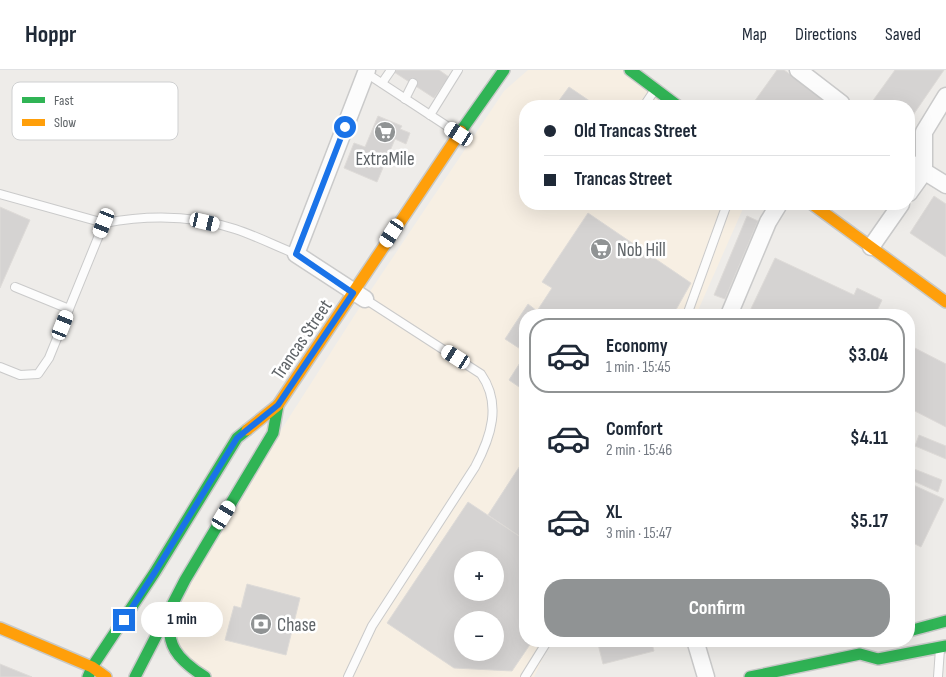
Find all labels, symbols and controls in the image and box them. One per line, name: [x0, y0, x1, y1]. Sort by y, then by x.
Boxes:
text: Hoppr: [25, 20, 76, 49]
text: Map: [742, 24, 767, 45]
text: Directions: [795, 24, 857, 45]
text: Saved: [885, 24, 921, 45]
legend: [12, 82, 178, 140]
text: Fast: [54, 92, 74, 109]
text: Slow: [54, 114, 76, 131]
route start: [334, 116, 356, 138]
supermarket icon: ExtraMile: [373, 120, 397, 144]
car: [442, 120, 475, 148]
text: Old Trancas Street: [574, 120, 697, 143]
place label: ExtraMile: [355, 148, 415, 171]
text: Trancas Street: [574, 168, 672, 191]
car: [91, 206, 116, 240]
car: [188, 211, 221, 233]
car: [377, 216, 406, 250]
supermarket icon: Nob Hill: [589, 237, 613, 261]
place label: Nob Hill: [617, 239, 666, 262]
street label: Trancas Street: [267, 295, 337, 384]
car: [50, 308, 75, 342]
icon: car: [546, 333, 591, 378]
text: Economy: [606, 335, 668, 358]
car: [439, 343, 472, 371]
text: $3.04: [848, 344, 888, 367]
text: 1 min · 15:45: [606, 358, 671, 377]
icon: car: [546, 416, 591, 461]
text: Comfort: [606, 418, 663, 441]
text: $4.11: [850, 427, 888, 450]
text: 2 min · 15:46: [606, 441, 672, 460]
car: [209, 498, 238, 532]
icon: car: [546, 499, 591, 544]
text: XL: [606, 501, 622, 524]
text: $5.17: [850, 510, 888, 533]
text: 3 min · 15:47: [606, 524, 672, 543]
map controls: [454, 551, 504, 661]
button: +: [454, 551, 504, 601]
button: Confirm: [544, 579, 890, 637]
callout: 1 min: [142, 602, 224, 638]
route end: [113, 609, 135, 631]
text: 1 min: [167, 610, 197, 629]
button: −: [454, 611, 504, 661]
bank icon: Chase: [249, 612, 273, 636]
place label: Chase: [277, 614, 316, 637]

